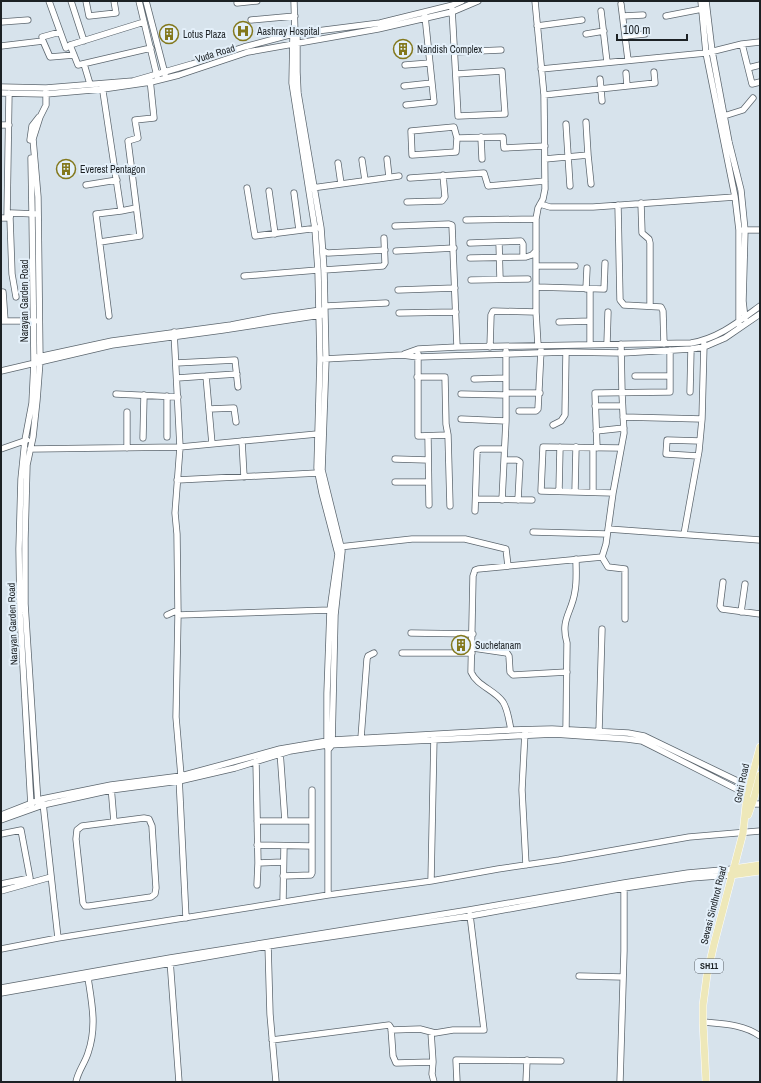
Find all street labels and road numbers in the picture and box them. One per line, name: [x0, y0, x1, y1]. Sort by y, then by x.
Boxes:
street label: Vuda Road: [194, 41, 237, 66]
street label: Narayan Garden Road: [18, 260, 31, 342]
street label: Narayan Garden Road: [5, 583, 20, 665]
street label: Gotri Road: [731, 762, 752, 804]
street label: Sevasi Sindhrot Road: [697, 865, 729, 946]
road number: SH11: [695, 959, 723, 973]

